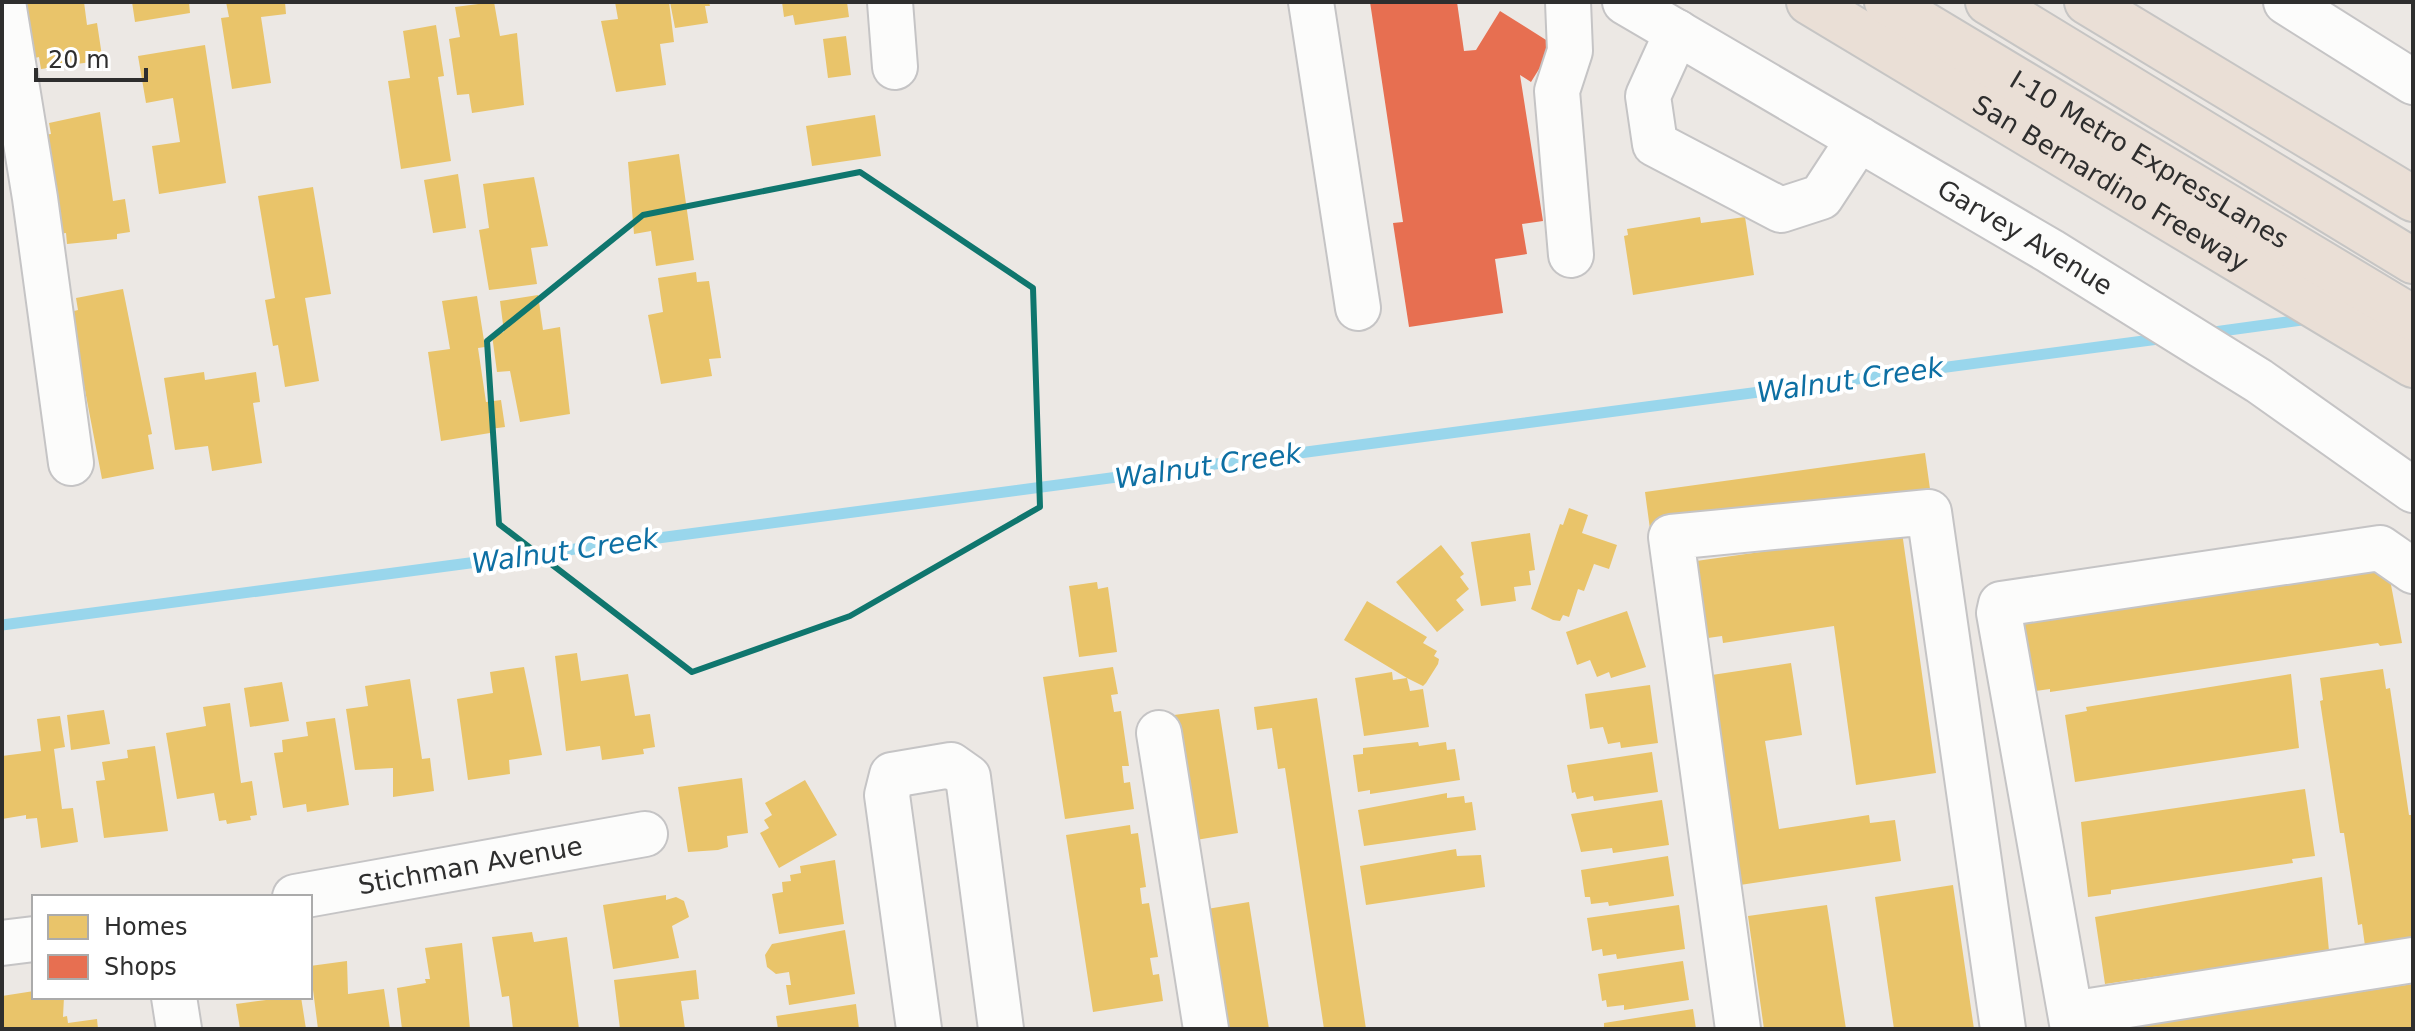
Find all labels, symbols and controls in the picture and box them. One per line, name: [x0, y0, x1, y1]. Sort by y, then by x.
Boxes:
scale bar: [36, 32, 146, 82]
text: 20 m: [48, 46, 110, 74]
street label: I-10 Metro ExpressLanes: [2005, 64, 2294, 255]
street label: San Bernardino Freeway: [1967, 89, 2254, 278]
street label: Garvey Avenue: [1932, 173, 2118, 301]
water label: Walnut Creek: [1755, 350, 1947, 409]
water label: Walnut Creek: [1113, 436, 1305, 495]
water label: Walnut Creek: [470, 521, 662, 580]
street label: Stichman Avenue: [356, 831, 585, 900]
legend: [32, 895, 312, 999]
text: Homes: [104, 913, 187, 941]
text: Shops: [104, 953, 177, 981]

